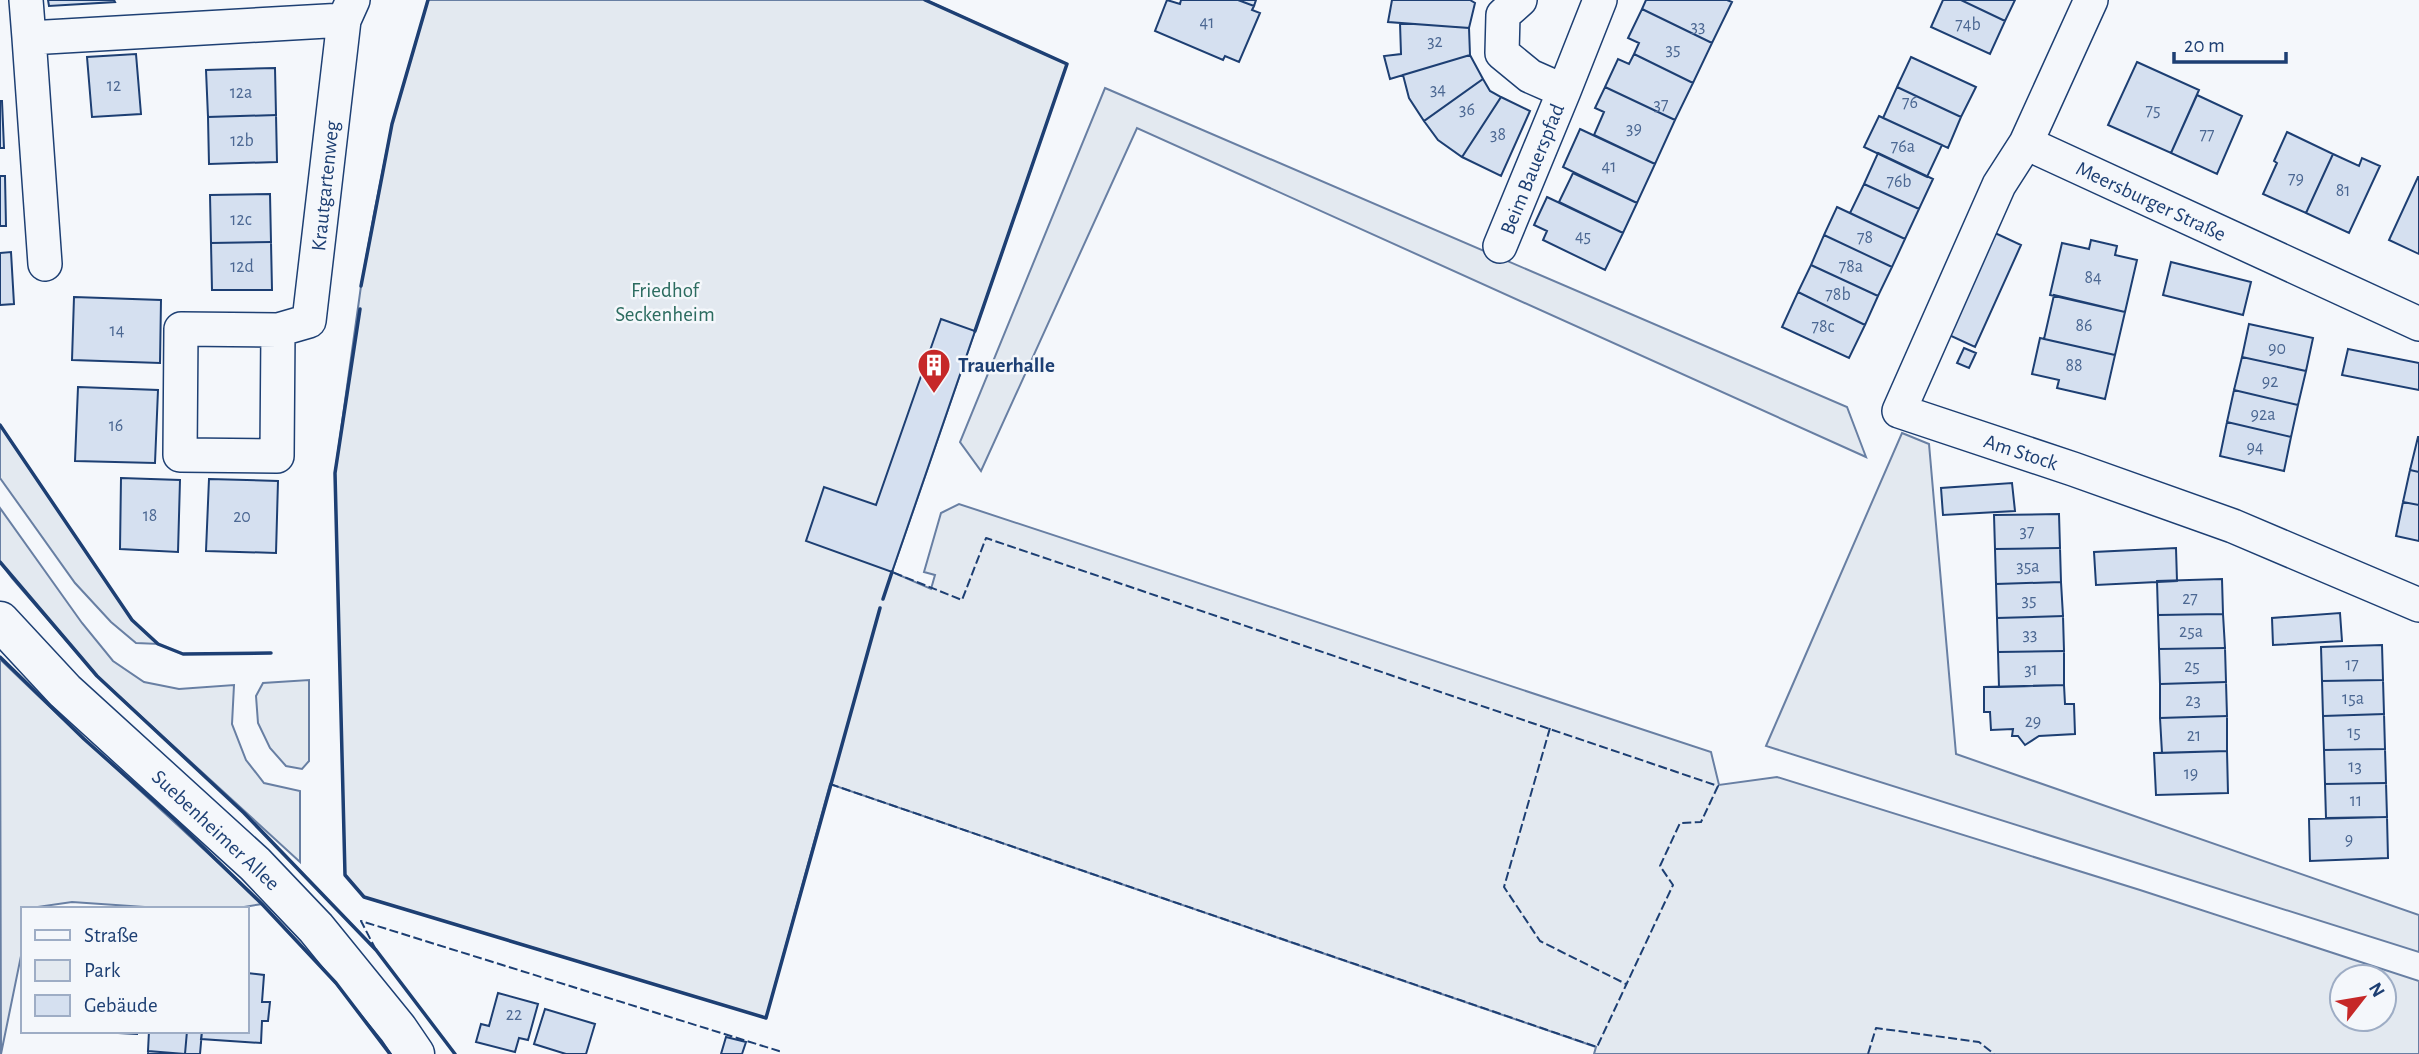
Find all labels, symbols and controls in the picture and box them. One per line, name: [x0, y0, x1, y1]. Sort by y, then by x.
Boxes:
house number: 41: [1200, 14, 1214, 32]
house number: 74b: [1955, 16, 1981, 34]
house number: 33: [1691, 18, 1705, 36]
scale bar: [2174, 21, 2286, 65]
house number: 32: [1427, 33, 1443, 51]
text: 20 m: [2184, 35, 2225, 56]
house number: 35: [1666, 41, 1680, 59]
house number: 12: [107, 77, 121, 95]
house number: 34: [1430, 81, 1446, 99]
house number: 12a: [230, 84, 252, 102]
house number: 76: [1902, 94, 1918, 112]
house number: 37: [1654, 96, 1668, 114]
house number: 36: [1459, 101, 1475, 119]
street label: Beim Bauerspfad: [1497, 101, 1568, 238]
house number: 75: [2145, 102, 2161, 120]
street label: Krautgartenweg: [308, 119, 343, 252]
house number: 39: [1626, 120, 1642, 138]
house number: 38: [1490, 126, 1506, 144]
house number: 77: [2199, 126, 2215, 144]
house number: 12b: [230, 132, 254, 150]
house number: 76a: [1891, 138, 1915, 156]
house number: 41: [1602, 158, 1616, 176]
street label: Meersburger Straße: [2073, 158, 2229, 245]
house number: 79: [2288, 170, 2304, 188]
house number: 76b: [1886, 173, 1912, 191]
house number: 81: [2336, 182, 2350, 200]
house number: 12c: [230, 211, 252, 229]
house number: 45: [1575, 228, 1591, 246]
house number: 78: [1857, 229, 1873, 247]
house number: 12d: [230, 258, 254, 276]
house number: 78a: [1839, 258, 1863, 276]
house number: 84: [2084, 269, 2102, 287]
park label: Friedhof Seckenheim: [615, 280, 715, 325]
house number: 78b: [1825, 286, 1851, 304]
house number: 86: [2076, 317, 2093, 335]
house number: 78c: [1812, 318, 1835, 336]
house number: 14: [110, 322, 125, 340]
house number: 90: [2268, 340, 2286, 358]
building icon: Trauerhalle: [915, 346, 953, 395]
place label: Trauerhalle: [958, 355, 1055, 376]
house number: 88: [2065, 357, 2083, 375]
house number: 92: [2262, 373, 2278, 391]
house number: 92a: [2251, 406, 2275, 424]
house number: 16: [109, 417, 123, 435]
street label: Am Stock: [1981, 431, 2061, 474]
house number: 94: [2246, 439, 2264, 457]
house number: 18: [143, 507, 157, 525]
house number: 20: [233, 508, 251, 526]
house number: 37: [2020, 523, 2034, 541]
house number: 35a: [2016, 558, 2040, 576]
house number: 27: [2182, 590, 2198, 608]
house number: 35: [2022, 592, 2036, 610]
house number: 25a: [2179, 623, 2203, 641]
house number: 33: [2023, 626, 2037, 644]
house number: 17: [2345, 656, 2359, 674]
house number: 25: [2184, 658, 2200, 676]
house number: 31: [2024, 661, 2038, 679]
house number: 15a: [2342, 690, 2364, 708]
house number: 23: [2185, 692, 2201, 710]
house number: 29: [2025, 713, 2041, 731]
house number: 15: [2347, 724, 2361, 742]
house number: 21: [2187, 727, 2201, 745]
house number: 13: [2348, 758, 2362, 776]
house number: 19: [2184, 765, 2198, 783]
street label: Suebenheimer Allee: [148, 766, 283, 895]
house number: 11: [2350, 792, 2362, 810]
house number: 9: [2345, 831, 2353, 849]
legend: [21, 907, 248, 1033]
text: Straße: [84, 925, 138, 946]
text: Park: [84, 960, 121, 981]
north arrow: [2328, 963, 2398, 1033]
text: N: [2365, 979, 2388, 1001]
text: Gebäude: [84, 995, 158, 1016]
house number: 22: [506, 1006, 522, 1024]

